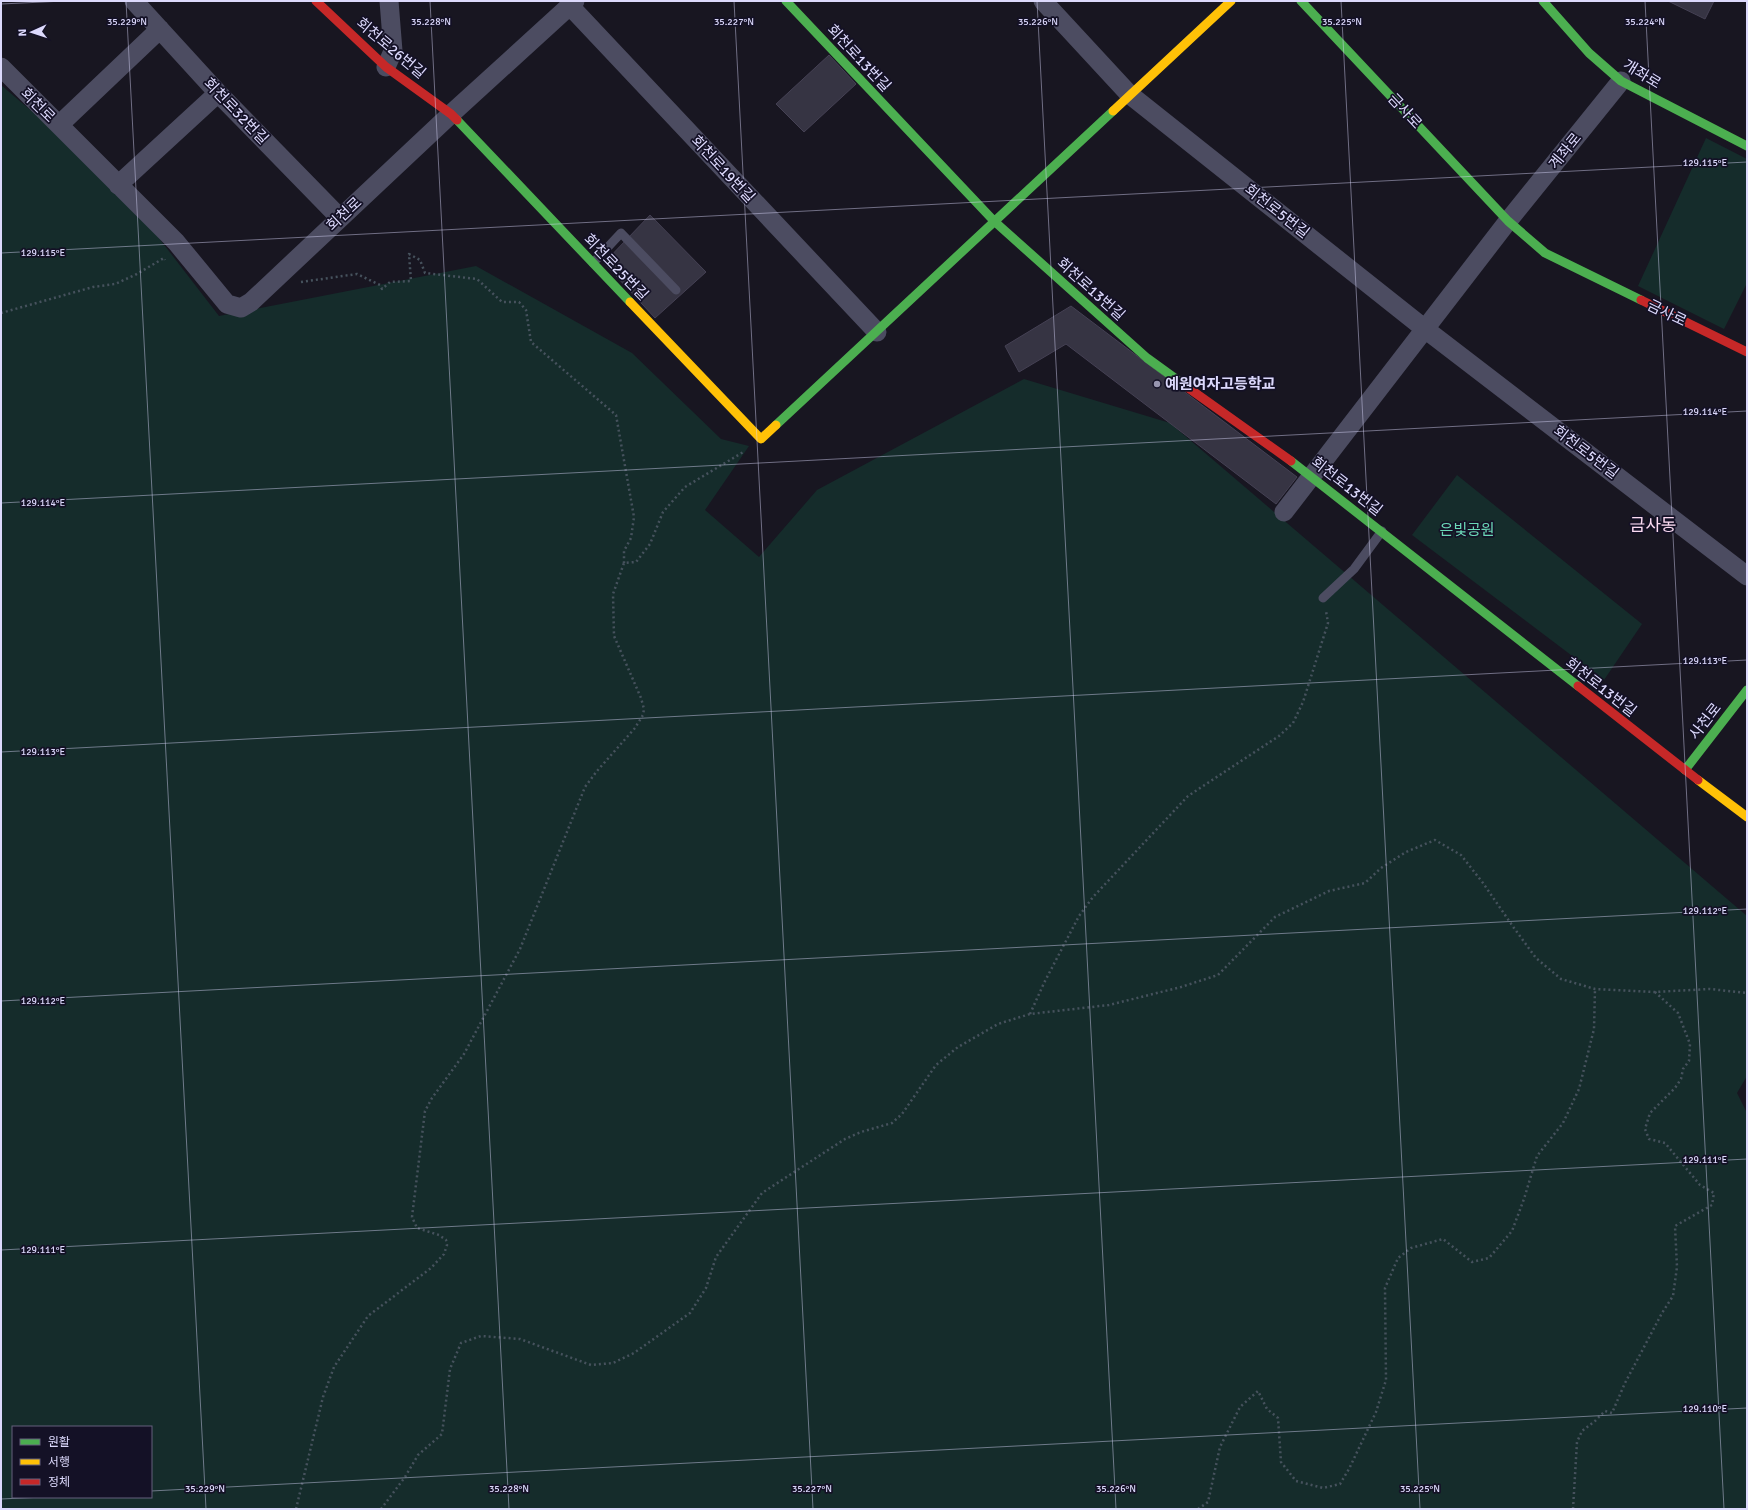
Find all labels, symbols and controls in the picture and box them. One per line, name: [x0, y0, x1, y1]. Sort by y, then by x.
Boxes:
north arrow: [12, 12, 52, 52]
street label: 회천로26번길: [353, 14, 429, 82]
text: 35.229°N: [107, 16, 147, 28]
text: 35.228°N: [411, 16, 451, 28]
text: 35.227°N: [714, 16, 754, 28]
text: 35.226°N: [1018, 16, 1058, 28]
text: 35.225°N: [1322, 16, 1362, 28]
text: 35.224°N: [1625, 16, 1665, 28]
street label: 회천로13번길: [823, 21, 895, 95]
text: N: [16, 28, 29, 37]
street label: 개좌로: [1620, 56, 1664, 92]
street label: 회천로32번길: [200, 74, 272, 148]
street label: 회천로: [17, 84, 59, 126]
street label: 금사로: [1384, 90, 1426, 132]
street label: 계좌로: [1545, 129, 1585, 173]
street label: 회천로19번길: [687, 132, 759, 206]
text: 129.115°E: [1683, 157, 1728, 169]
street label: 회천로5번길: [1241, 180, 1313, 242]
street label: 회천로: [323, 193, 365, 235]
street label: 회천로25번길: [580, 230, 652, 304]
text: 129.115°E: [21, 247, 66, 259]
street label: 회천로13번길: [1053, 254, 1129, 324]
street label: 금사로: [1644, 296, 1690, 330]
place label: 예원여자고등학교: [1165, 375, 1276, 393]
marker: 예원여자고등학교: [1152, 379, 1162, 389]
text: 129.114°E: [1683, 406, 1728, 418]
street label: 회천로5번길: [1550, 422, 1622, 482]
street label: 회천로13번길: [1308, 453, 1386, 519]
text: 129.114°E: [21, 497, 66, 509]
district label: 금사동: [1630, 515, 1676, 536]
park label: 은빛공원: [1439, 521, 1495, 539]
street label: 회천로13번길: [1562, 654, 1640, 720]
text: 129.113°E: [1683, 655, 1728, 667]
street label: 사천로: [1685, 699, 1725, 743]
text: 129.113°E: [21, 746, 66, 758]
text: 129.112°E: [1683, 905, 1728, 917]
text: 129.112°E: [21, 995, 66, 1007]
text: 129.111°E: [1683, 1154, 1728, 1166]
text: 129.111°E: [21, 1244, 66, 1256]
text: 129.110°E: [1683, 1403, 1728, 1415]
legend: [12, 1426, 152, 1498]
text: 원활: [48, 1435, 70, 1450]
text: 서행: [48, 1455, 70, 1470]
text: 정체: [48, 1475, 70, 1490]
text: 35.229°N: [185, 1483, 225, 1495]
text: 35.228°N: [489, 1483, 529, 1495]
text: 35.227°N: [792, 1483, 832, 1495]
text: 35.226°N: [1096, 1483, 1136, 1495]
text: 35.225°N: [1400, 1483, 1440, 1495]

